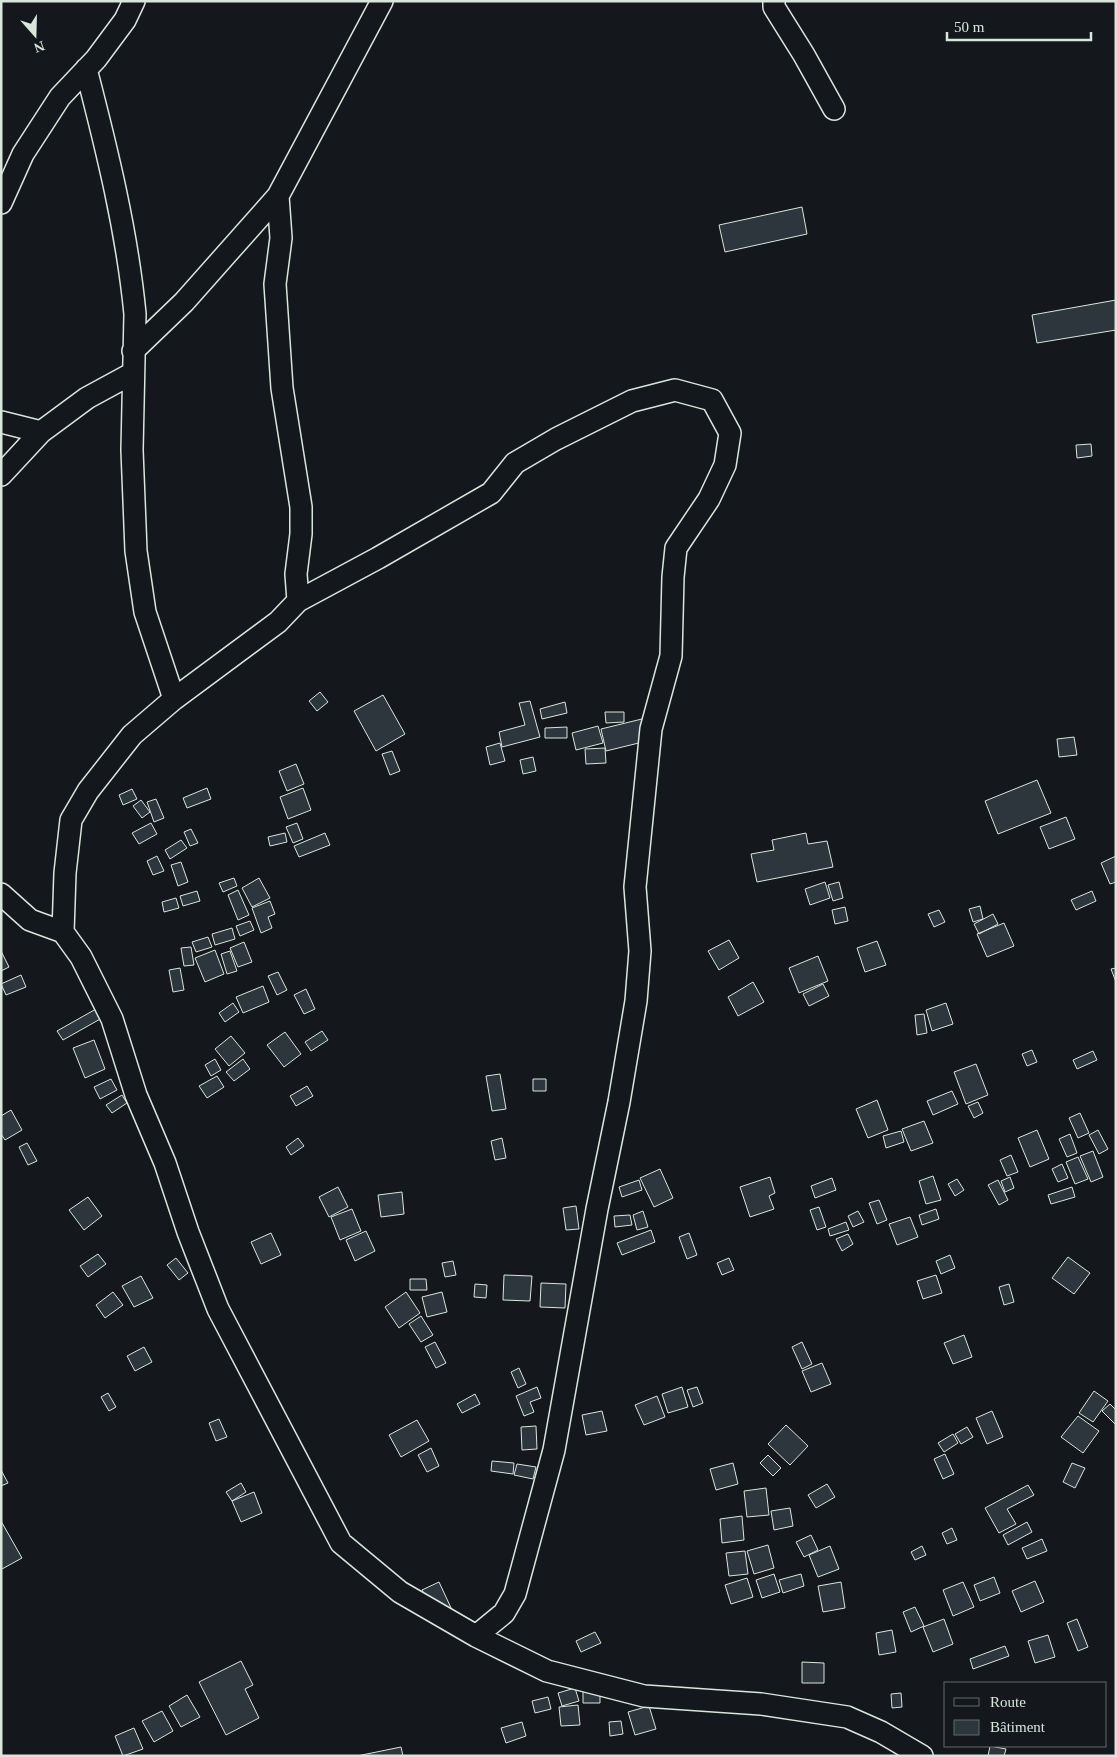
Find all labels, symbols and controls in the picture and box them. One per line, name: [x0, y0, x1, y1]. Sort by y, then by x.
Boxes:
north arrow: [10, 10, 60, 60]
scale bar: [947, 10, 1091, 42]
text: 50 m: [954, 19, 985, 35]
text: N: [32, 38, 47, 56]
legend: [944, 1682, 1107, 1747]
text: Route: [990, 1694, 1026, 1710]
text: Bâtiment: [990, 1719, 1046, 1735]

